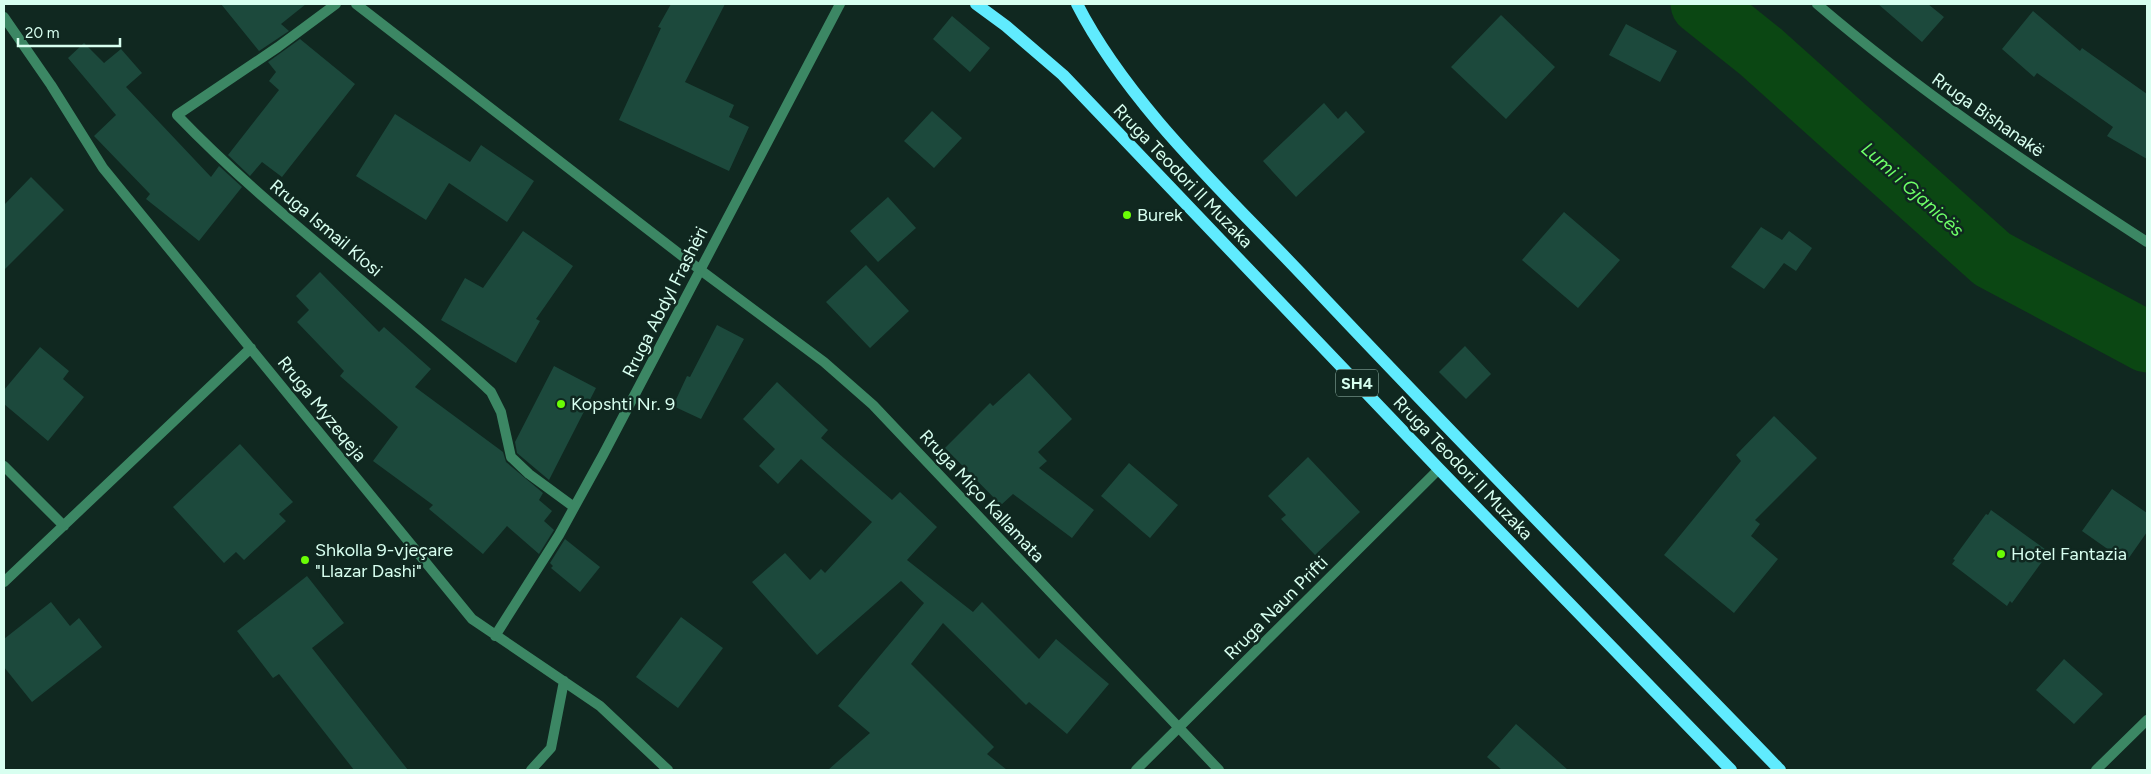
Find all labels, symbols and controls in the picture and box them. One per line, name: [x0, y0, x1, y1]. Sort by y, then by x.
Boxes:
scale bar: [18, 15, 120, 47]
text: 20 m: [25, 24, 59, 42]
street label: Rruga Bishanakë: [1928, 68, 2048, 162]
street label: Rruga Teodori II Muzaka: [1109, 99, 1257, 253]
water label: Lumi i Gjanicës: [1857, 137, 1969, 241]
street label: Rruga Ismail Klosi: [265, 175, 387, 281]
place label: Burek: [1137, 204, 1183, 226]
marker: Burek: [1121, 209, 1133, 221]
street label: Rruga Abdyl Frashëri: [617, 223, 713, 381]
street label: Rruga Myzeqeja: [273, 352, 371, 466]
road number: SH4: [1336, 369, 1378, 396]
street label: Rruga Teodori II Muzaka: [1389, 391, 1537, 545]
place label: Kopshti Nr. 9: [571, 393, 675, 415]
marker: Kopshti Nr. 9: [555, 398, 567, 410]
street label: Rruga Miço Kallamata: [915, 425, 1049, 567]
place label: Shkolla 9-vjeçare "Llazar Dashi": [315, 539, 453, 582]
place label: Hotel Fantazia: [2011, 543, 2127, 565]
marker: Hotel Fantazia: [1995, 548, 2007, 560]
street label: Rruga Naun Prifti: [1220, 552, 1332, 664]
marker: Shkolla 9-vjeçare "Llazar Dashi": [299, 554, 311, 566]

